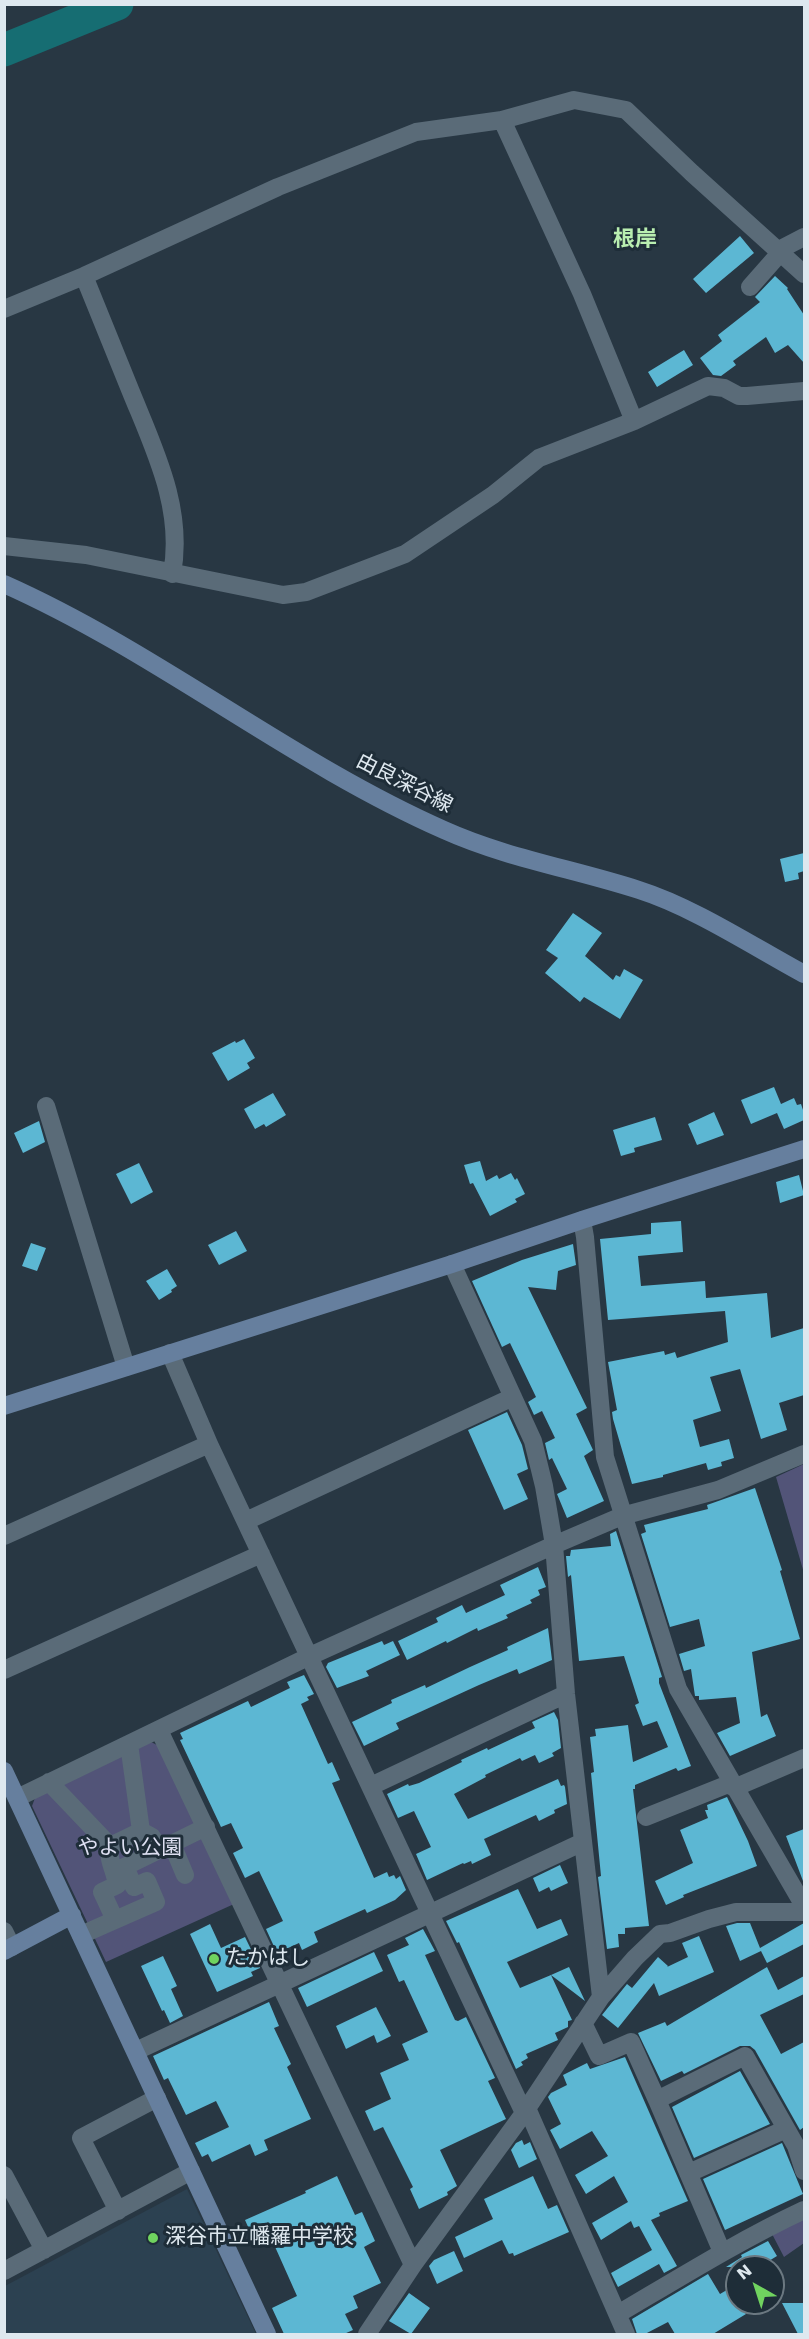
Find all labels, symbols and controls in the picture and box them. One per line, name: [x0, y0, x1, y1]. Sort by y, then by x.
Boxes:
district label: 根岸: [613, 227, 657, 253]
street label: 由良深谷線: [352, 749, 456, 819]
park label: やよい公園: [78, 1836, 182, 1862]
place label: たかはし: [226, 1946, 310, 1972]
marker: たかはし: [207, 1952, 221, 1966]
place label: 深谷市立幡羅中学校: [165, 2225, 354, 2251]
marker: 深谷市立幡羅中学校: [146, 2231, 160, 2245]
north arrow: [725, 2255, 785, 2315]
text: N: [733, 2261, 756, 2284]

